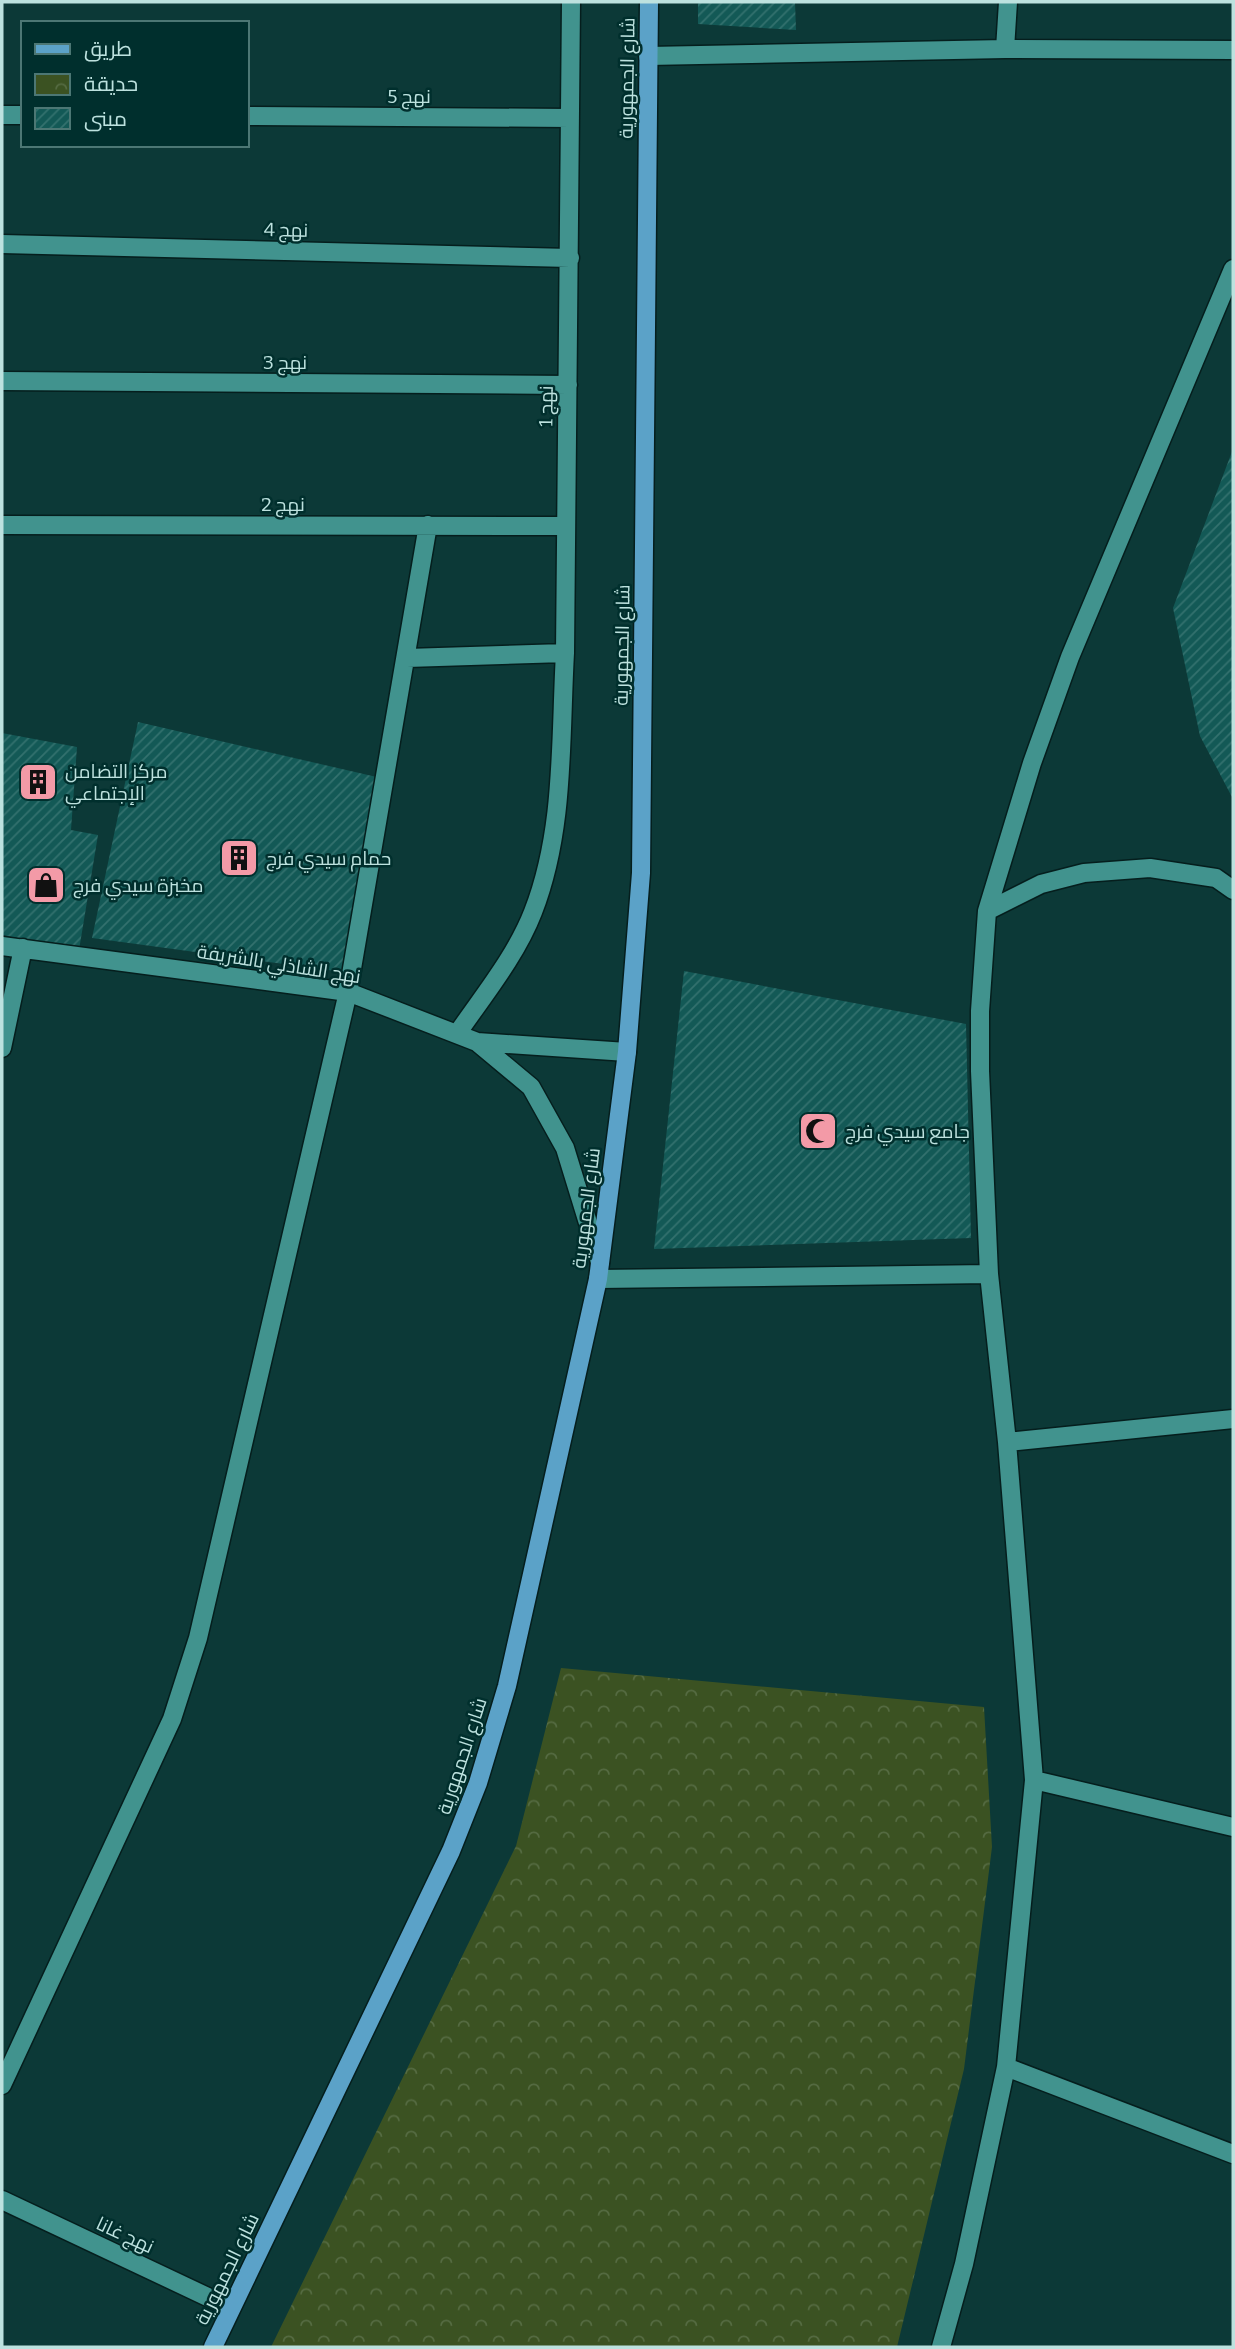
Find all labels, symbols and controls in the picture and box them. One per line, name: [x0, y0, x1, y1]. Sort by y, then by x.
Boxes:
street label: شارع الجمهورية: [614, 17, 642, 139]
legend: [21, 21, 248, 147]
text: طريق: [84, 36, 132, 62]
text: حديقة: [84, 71, 138, 97]
street label: نهج 5: [387, 85, 431, 110]
text: مبنى: [84, 106, 127, 132]
street label: نهج 4: [264, 218, 308, 244]
street label: نهج 3: [263, 351, 307, 376]
street label: نهج 1: [534, 385, 560, 427]
street label: نهج 2: [261, 493, 305, 518]
street label: شارع الجمهورية: [609, 584, 637, 706]
place label: مركز التضامن الإجتماعي: [65, 760, 168, 808]
building icon: مركز التضامن الإجتماعي: [17, 761, 59, 803]
building icon: حمام سيدي فرج: [218, 837, 260, 879]
place label: حمام سيدي فرج: [266, 847, 391, 873]
shop icon: مخبزة سيدي فرج: [25, 864, 67, 906]
place label: مخبزة سيدي فرج: [73, 874, 203, 900]
street label: نهج الشاذلي بالشريفة: [195, 940, 362, 991]
mosque icon: جامع سيدي فرج: [797, 1110, 839, 1152]
place label: جامع سيدي فرج: [845, 1120, 970, 1146]
street label: شارع الجمهورية: [567, 1146, 607, 1270]
street label: شارع الجمهورية: [432, 1695, 494, 1818]
street label: شارع الجمهورية: [190, 2209, 266, 2329]
street label: نهج غانا: [92, 2212, 157, 2260]

